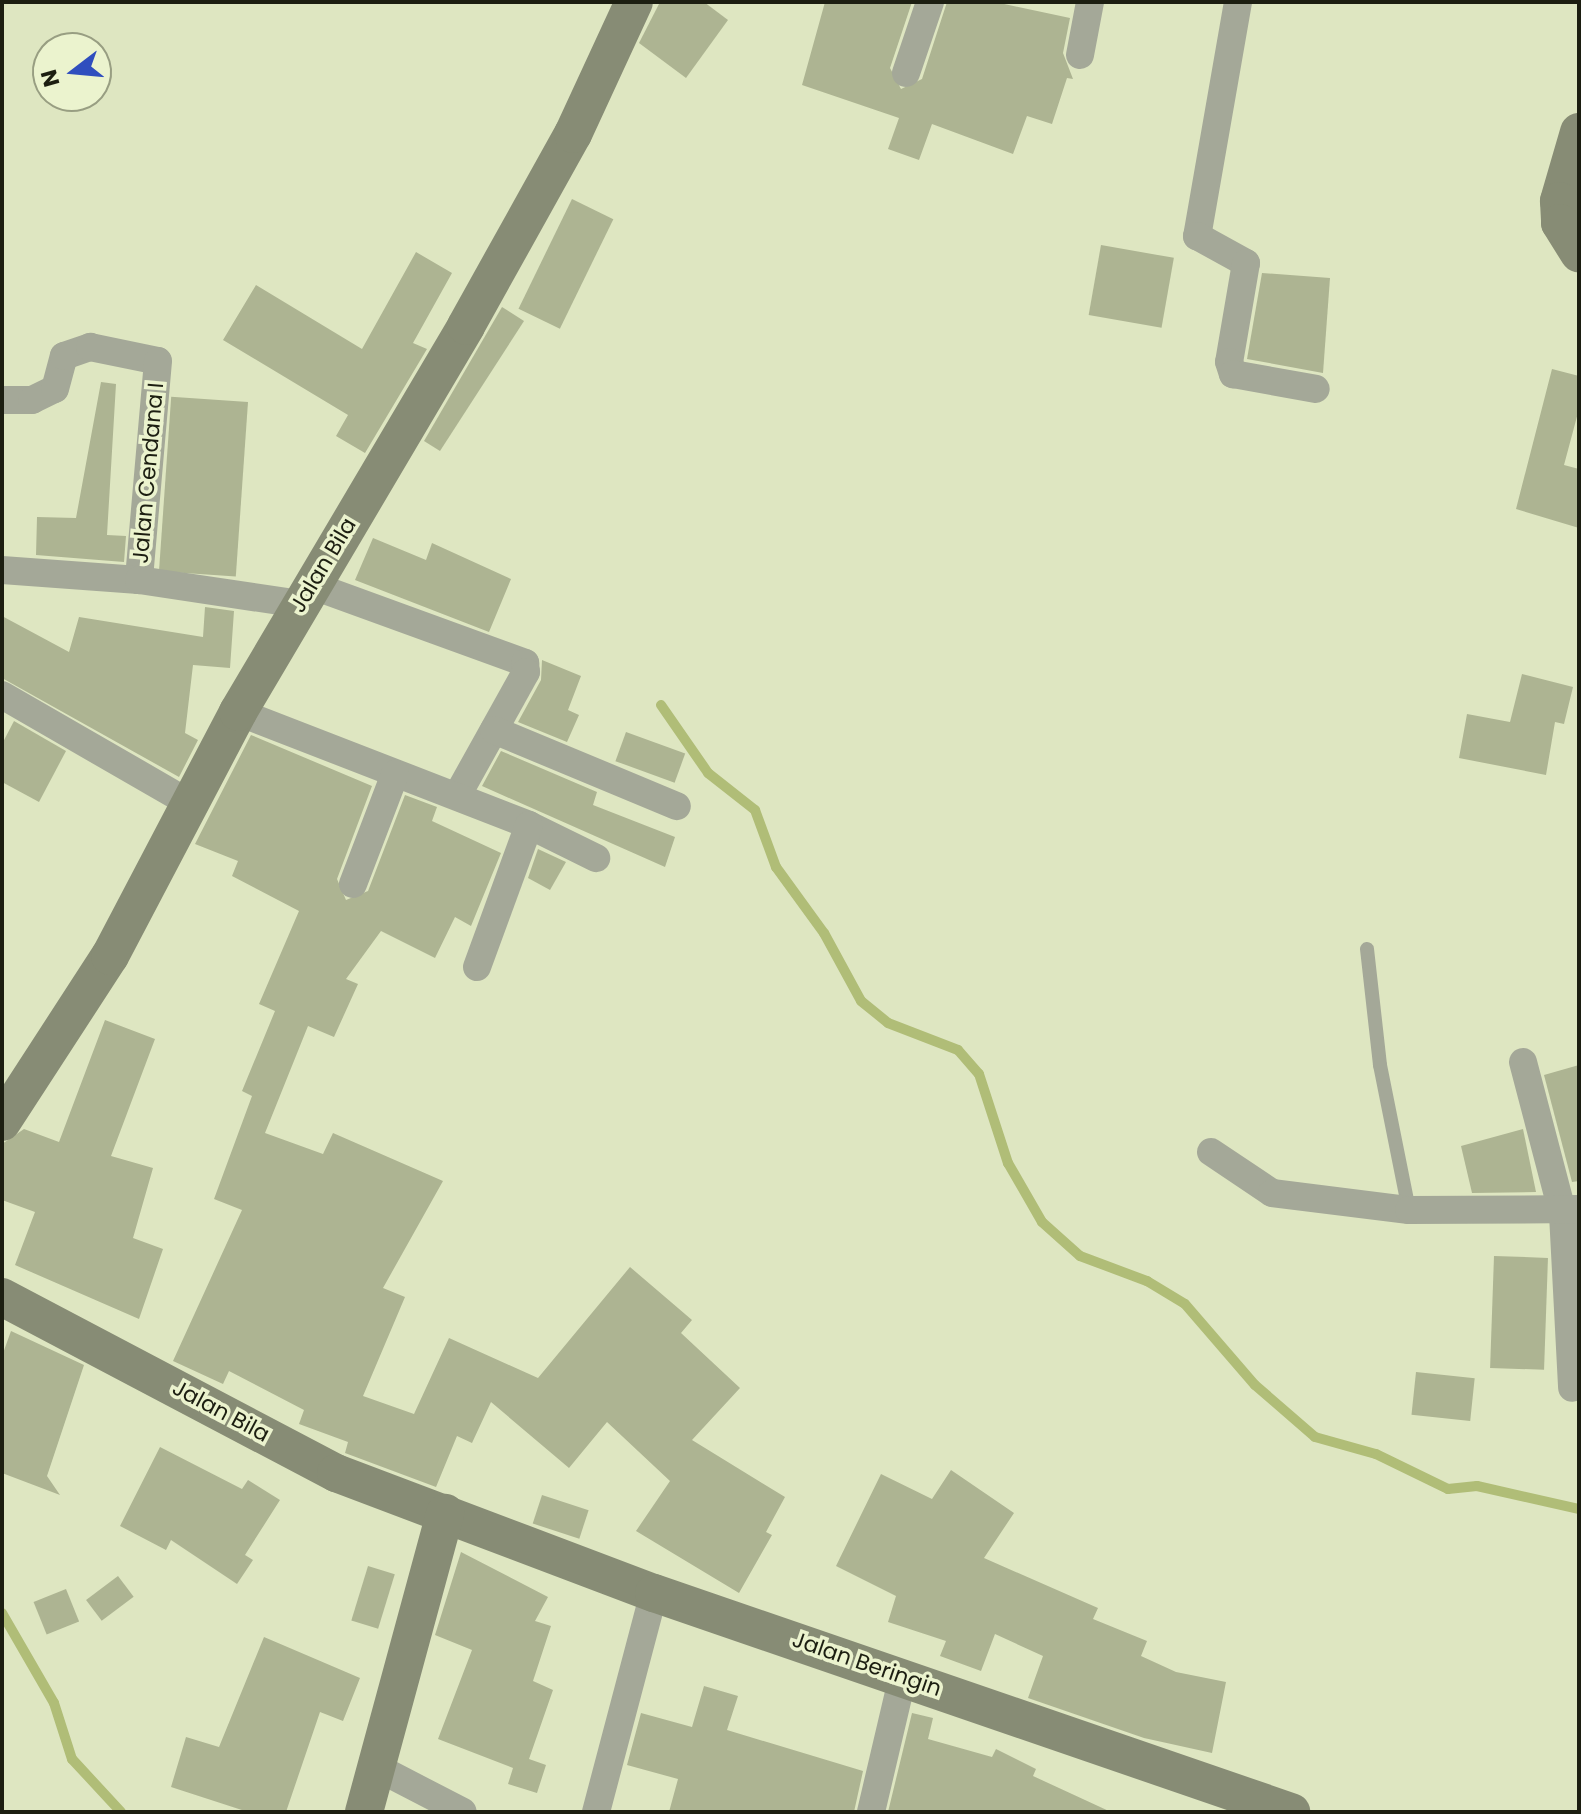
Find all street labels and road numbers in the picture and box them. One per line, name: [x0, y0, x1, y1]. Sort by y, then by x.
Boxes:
street label: Jalan Cendana I: [127, 381, 169, 565]
street label: Jalan Bila: [284, 513, 362, 617]
street label: Jalan Bila: [168, 1374, 274, 1448]
street label: Jalan Beringin: [789, 1626, 945, 1702]

